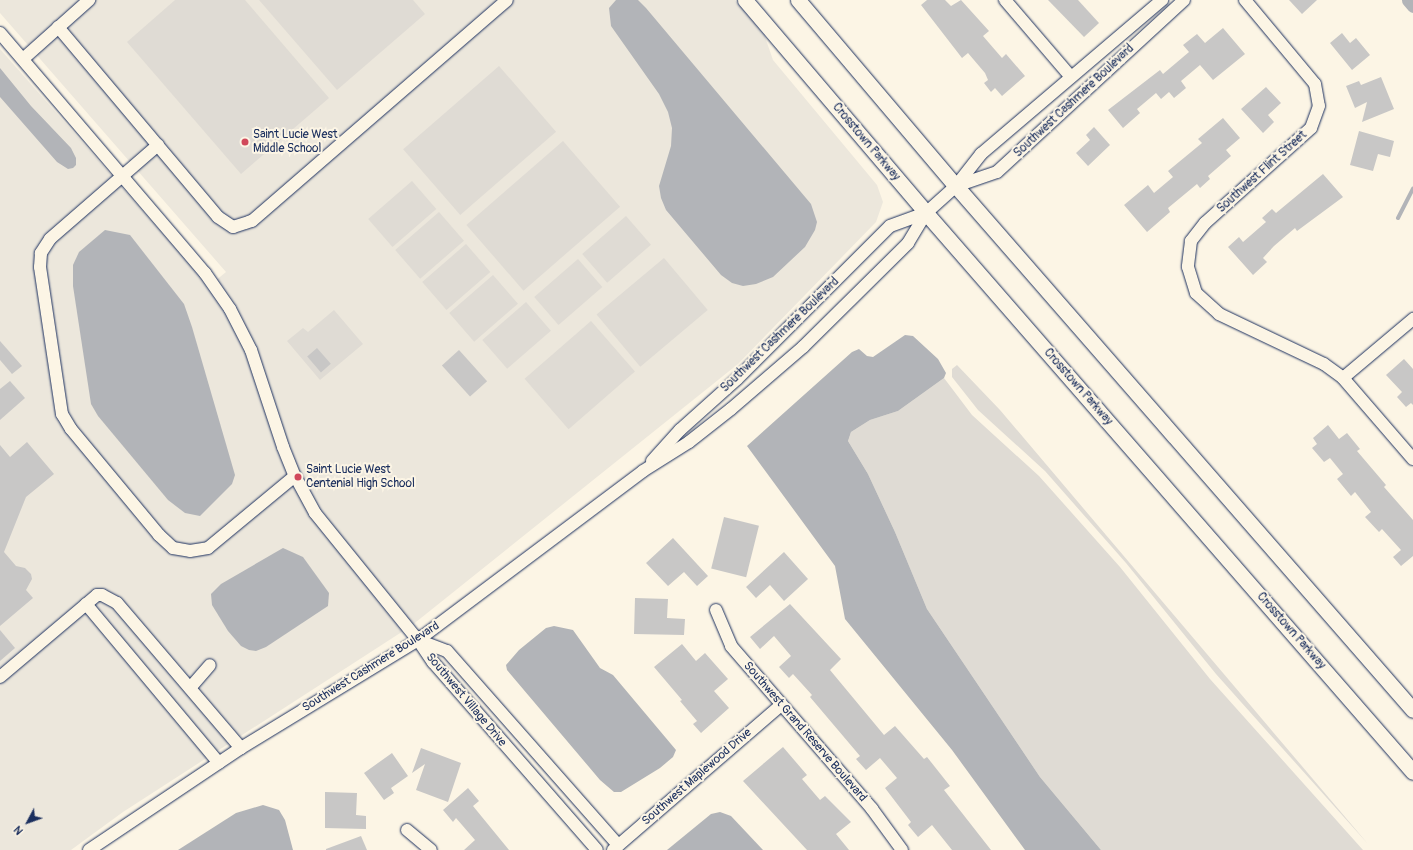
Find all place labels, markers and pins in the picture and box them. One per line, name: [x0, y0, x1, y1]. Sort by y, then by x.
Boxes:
place label: Saint Lucie West Middle School: [253, 128, 338, 156]
marker: Saint Lucie West Middle School: [240, 137, 250, 147]
place label: Saint Lucie West Centenial High School: [306, 463, 415, 491]
marker: Saint Lucie West Centenial High School: [293, 472, 303, 482]

